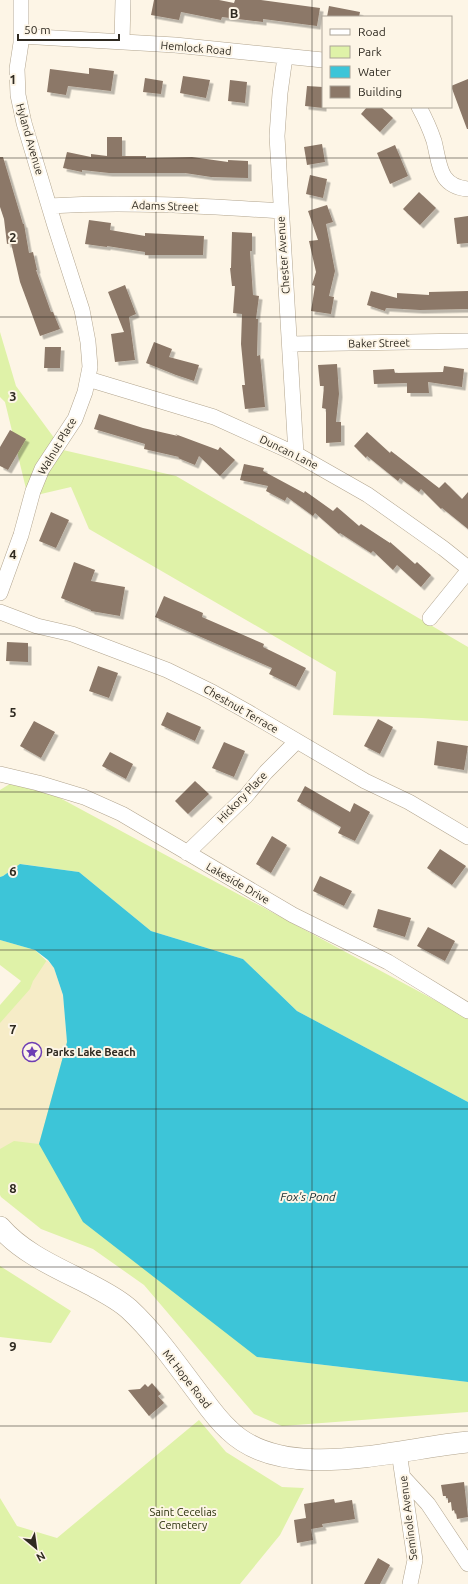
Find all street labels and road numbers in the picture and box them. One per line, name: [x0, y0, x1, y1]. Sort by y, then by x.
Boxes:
street label: Hemlock Road: [160, 39, 232, 57]
street label: Hyland Avenue: [14, 102, 46, 176]
street label: Adams Street: [131, 199, 199, 213]
street label: Chester Avenue: [274, 216, 292, 294]
street label: Baker Street: [348, 336, 411, 350]
street label: Walnut Place: [35, 415, 79, 477]
street label: Duncan Lane: [258, 433, 320, 471]
street label: Chestnut Terrace: [201, 683, 281, 735]
street label: Hickory Place: [215, 769, 269, 825]
street label: Lakeside Drive: [204, 860, 272, 906]
street label: Mt Hope Road: [160, 1347, 214, 1411]
street label: Seminole Avenue: [397, 1475, 419, 1561]

